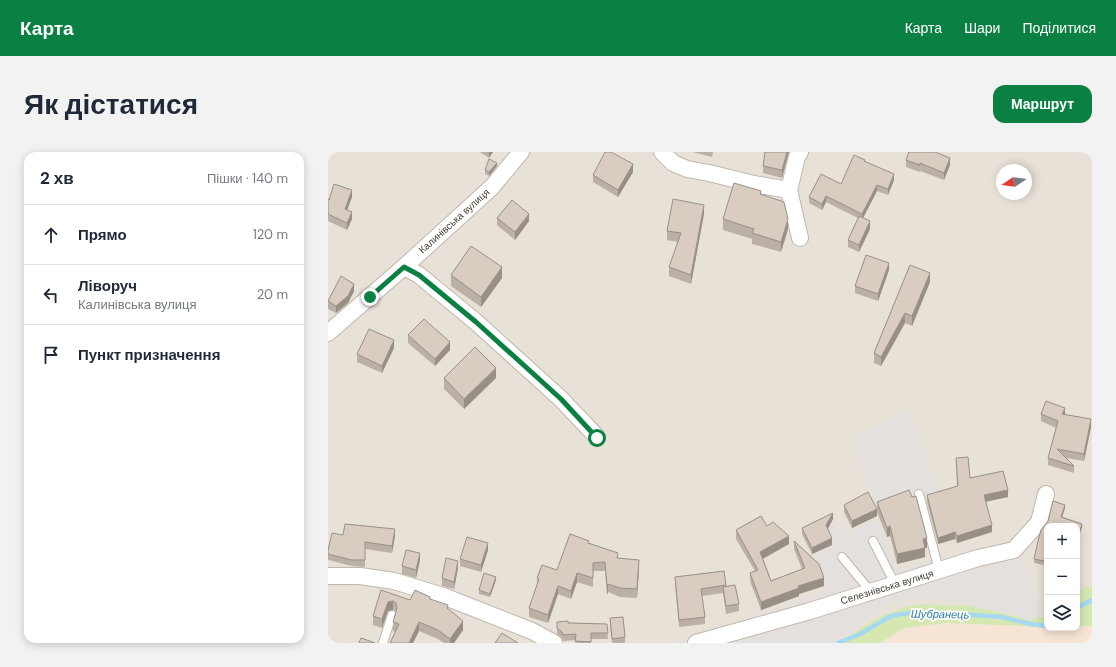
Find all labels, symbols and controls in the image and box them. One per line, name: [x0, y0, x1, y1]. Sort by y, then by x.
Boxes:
text: Карта: [20, 16, 74, 41]
text: Карта: [905, 19, 942, 37]
text: Шари: [964, 19, 1000, 37]
text: Поділитися: [1022, 19, 1096, 37]
button: Маршрут: [993, 85, 1092, 123]
text: Як дістатися: [24, 86, 198, 123]
north arrow: [996, 164, 1032, 200]
text: 2 хв: [40, 167, 74, 189]
text: Пішки · 140 m: [207, 170, 288, 187]
street label: Калинівська вулиця: [416, 186, 492, 256]
icon: ahead: [40, 224, 62, 246]
text: Прямо: [78, 225, 127, 245]
text: 120 m: [253, 226, 288, 243]
text: Ліворуч: [78, 276, 137, 296]
icon: left: [40, 284, 62, 306]
text: 20 m: [257, 286, 288, 303]
route end: [361, 288, 379, 306]
text: Калинівська вулиця: [78, 296, 197, 313]
icon: arrive: [40, 344, 62, 366]
text: Пункт призначення: [78, 345, 220, 365]
route start: [588, 429, 606, 447]
map controls: [1044, 523, 1080, 631]
button: +: [1044, 523, 1080, 559]
button: −: [1044, 559, 1080, 595]
street label: Селезнівська вулиця: [839, 567, 935, 607]
button: layers: [1044, 595, 1080, 631]
water label: Шубранець: [911, 606, 970, 622]

